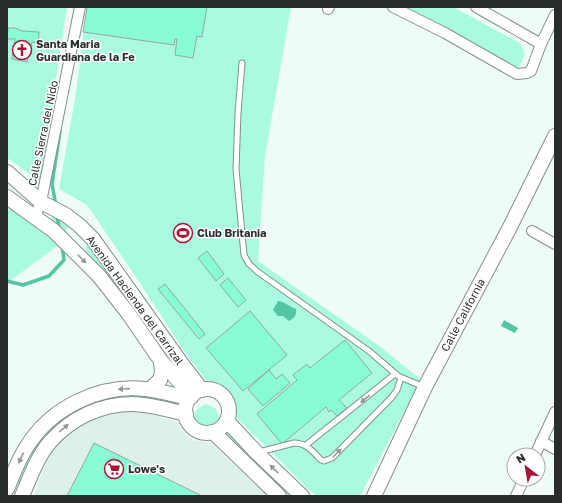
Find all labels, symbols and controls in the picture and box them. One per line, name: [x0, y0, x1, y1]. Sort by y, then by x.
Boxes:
place label: Santa Maria Guardiana de la Fe: [36, 37, 135, 63]
church icon: Santa Maria Guardiana de la Fe: [11, 39, 33, 61]
street label: Calle Sierra del Nido: [25, 79, 60, 187]
sports icon: Club Britania: [172, 222, 194, 244]
place label: Club Britania: [197, 226, 266, 239]
street label: Avenida Hacienda del Carrizal: [84, 232, 187, 367]
one-way arrow: [77, 254, 87, 264]
street label: Calle California: [438, 276, 487, 353]
one-way arrow: [118, 385, 130, 392]
one-way arrow: [360, 394, 371, 403]
one-way arrow: [59, 424, 70, 433]
north arrow: [506, 447, 546, 487]
one-way arrow: [332, 448, 342, 458]
text: N: [514, 450, 528, 466]
one-way arrow: [18, 452, 24, 464]
supermarket icon: Lowe's: [103, 458, 125, 480]
place label: Lowe's: [128, 462, 165, 475]
one-way arrow: [269, 464, 279, 474]

